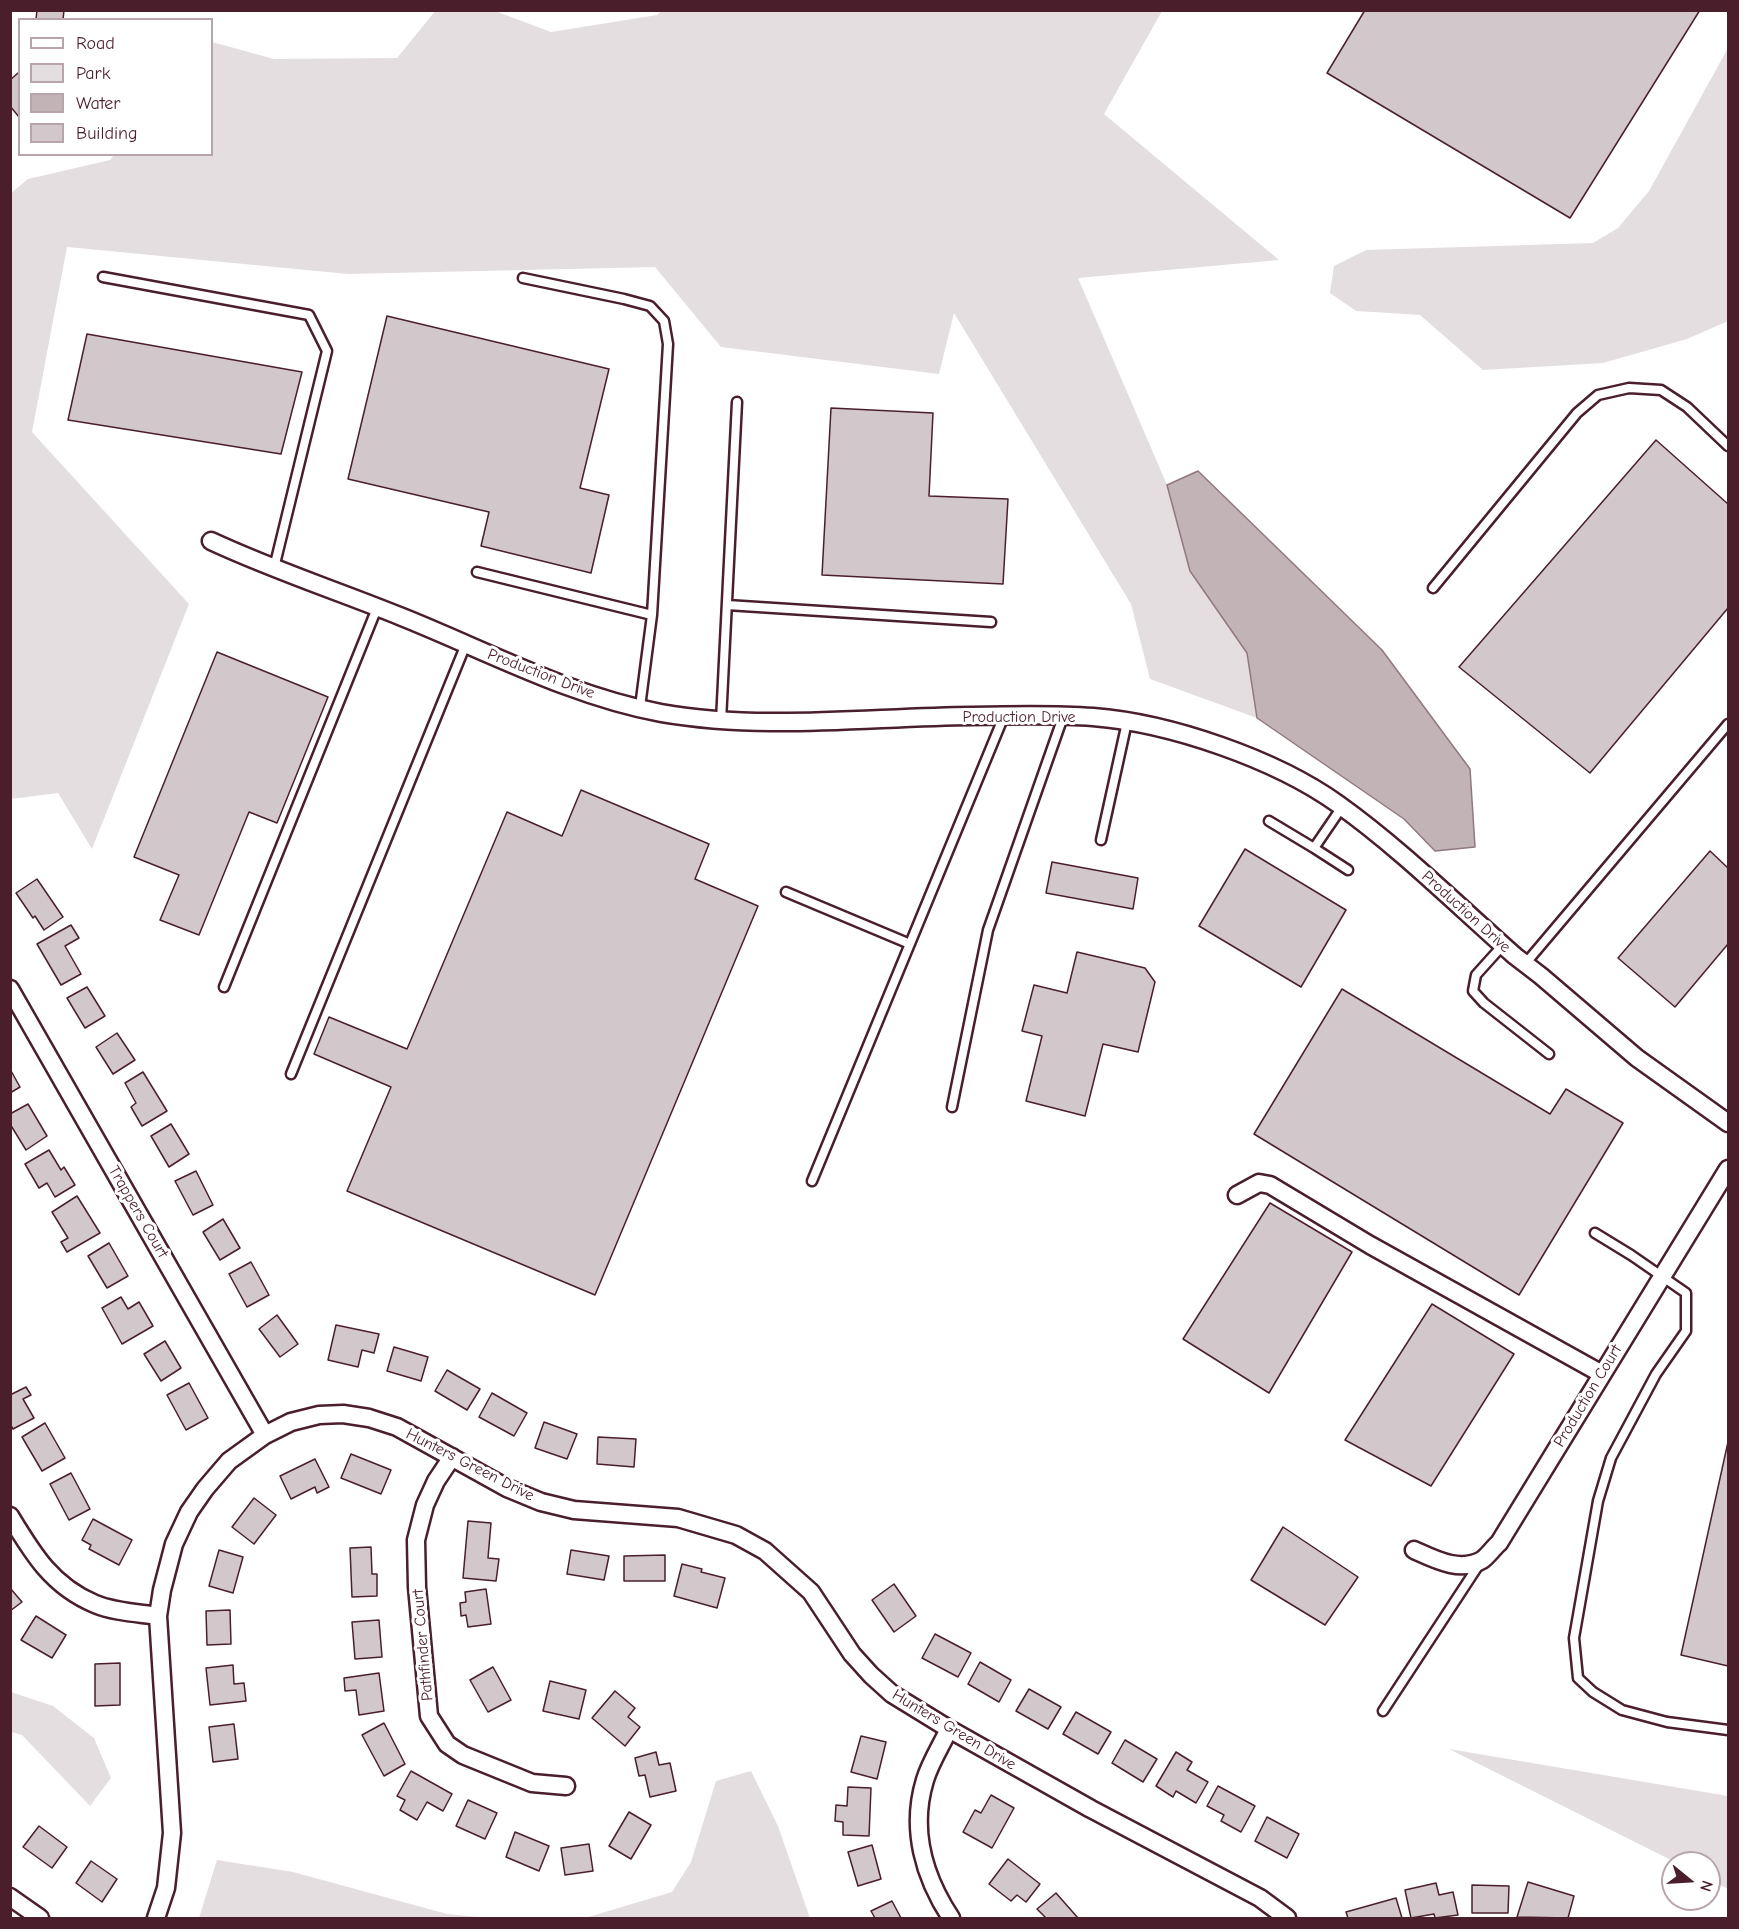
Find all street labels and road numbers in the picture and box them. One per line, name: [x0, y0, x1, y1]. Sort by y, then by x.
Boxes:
street label: Production Drive: [485, 645, 597, 703]
street label: Production Drive: [962, 707, 1076, 727]
street label: Production Drive: [1418, 867, 1514, 957]
street label: Trappers Court: [104, 1162, 172, 1262]
street label: Production Court: [1550, 1341, 1626, 1451]
street label: Hunters Green Drive: [403, 1424, 537, 1506]
street label: Pathfinder Court: [409, 1588, 437, 1702]
street label: Hunters Green Drive: [889, 1685, 1019, 1775]

